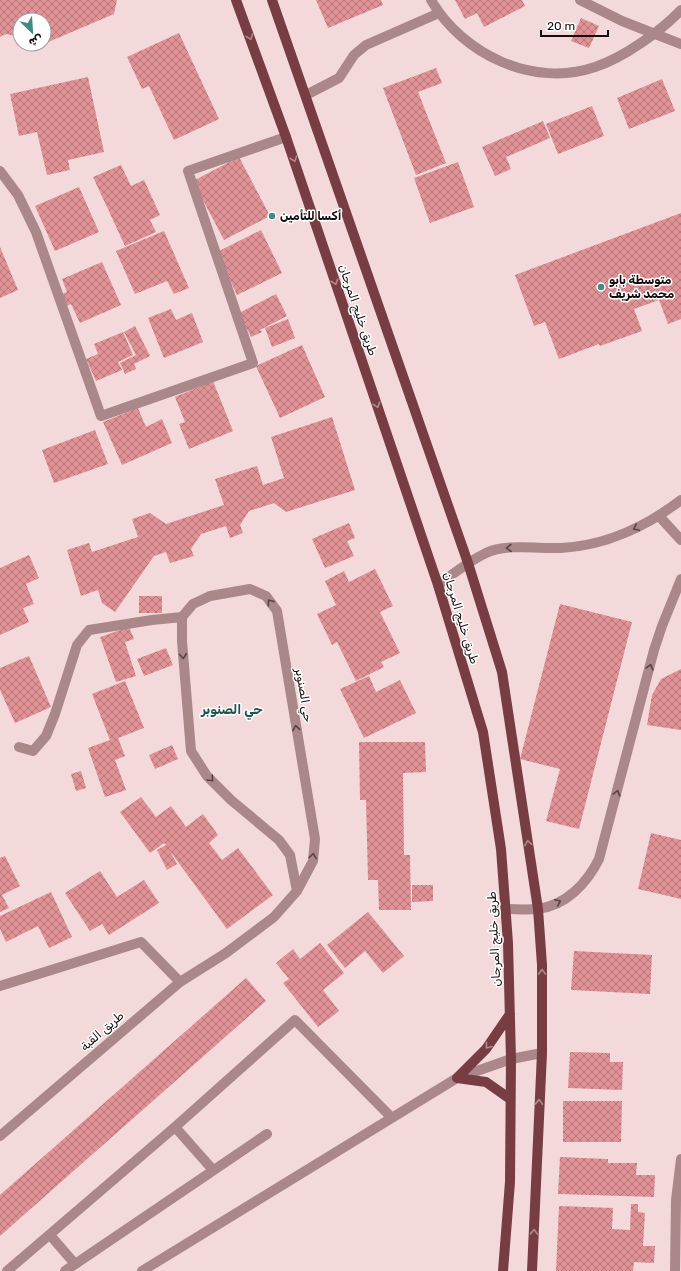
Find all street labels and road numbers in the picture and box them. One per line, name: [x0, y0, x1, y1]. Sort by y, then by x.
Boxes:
street label: طريق خليج المرجان: [334, 262, 380, 358]
street label: طريق خليج المرجان: [438, 570, 482, 666]
street label: حي الصنوبر: [290, 666, 316, 724]
street label: طريق خليج المرجان: [485, 891, 505, 987]
street label: طريق القبة: [77, 1008, 127, 1054]

